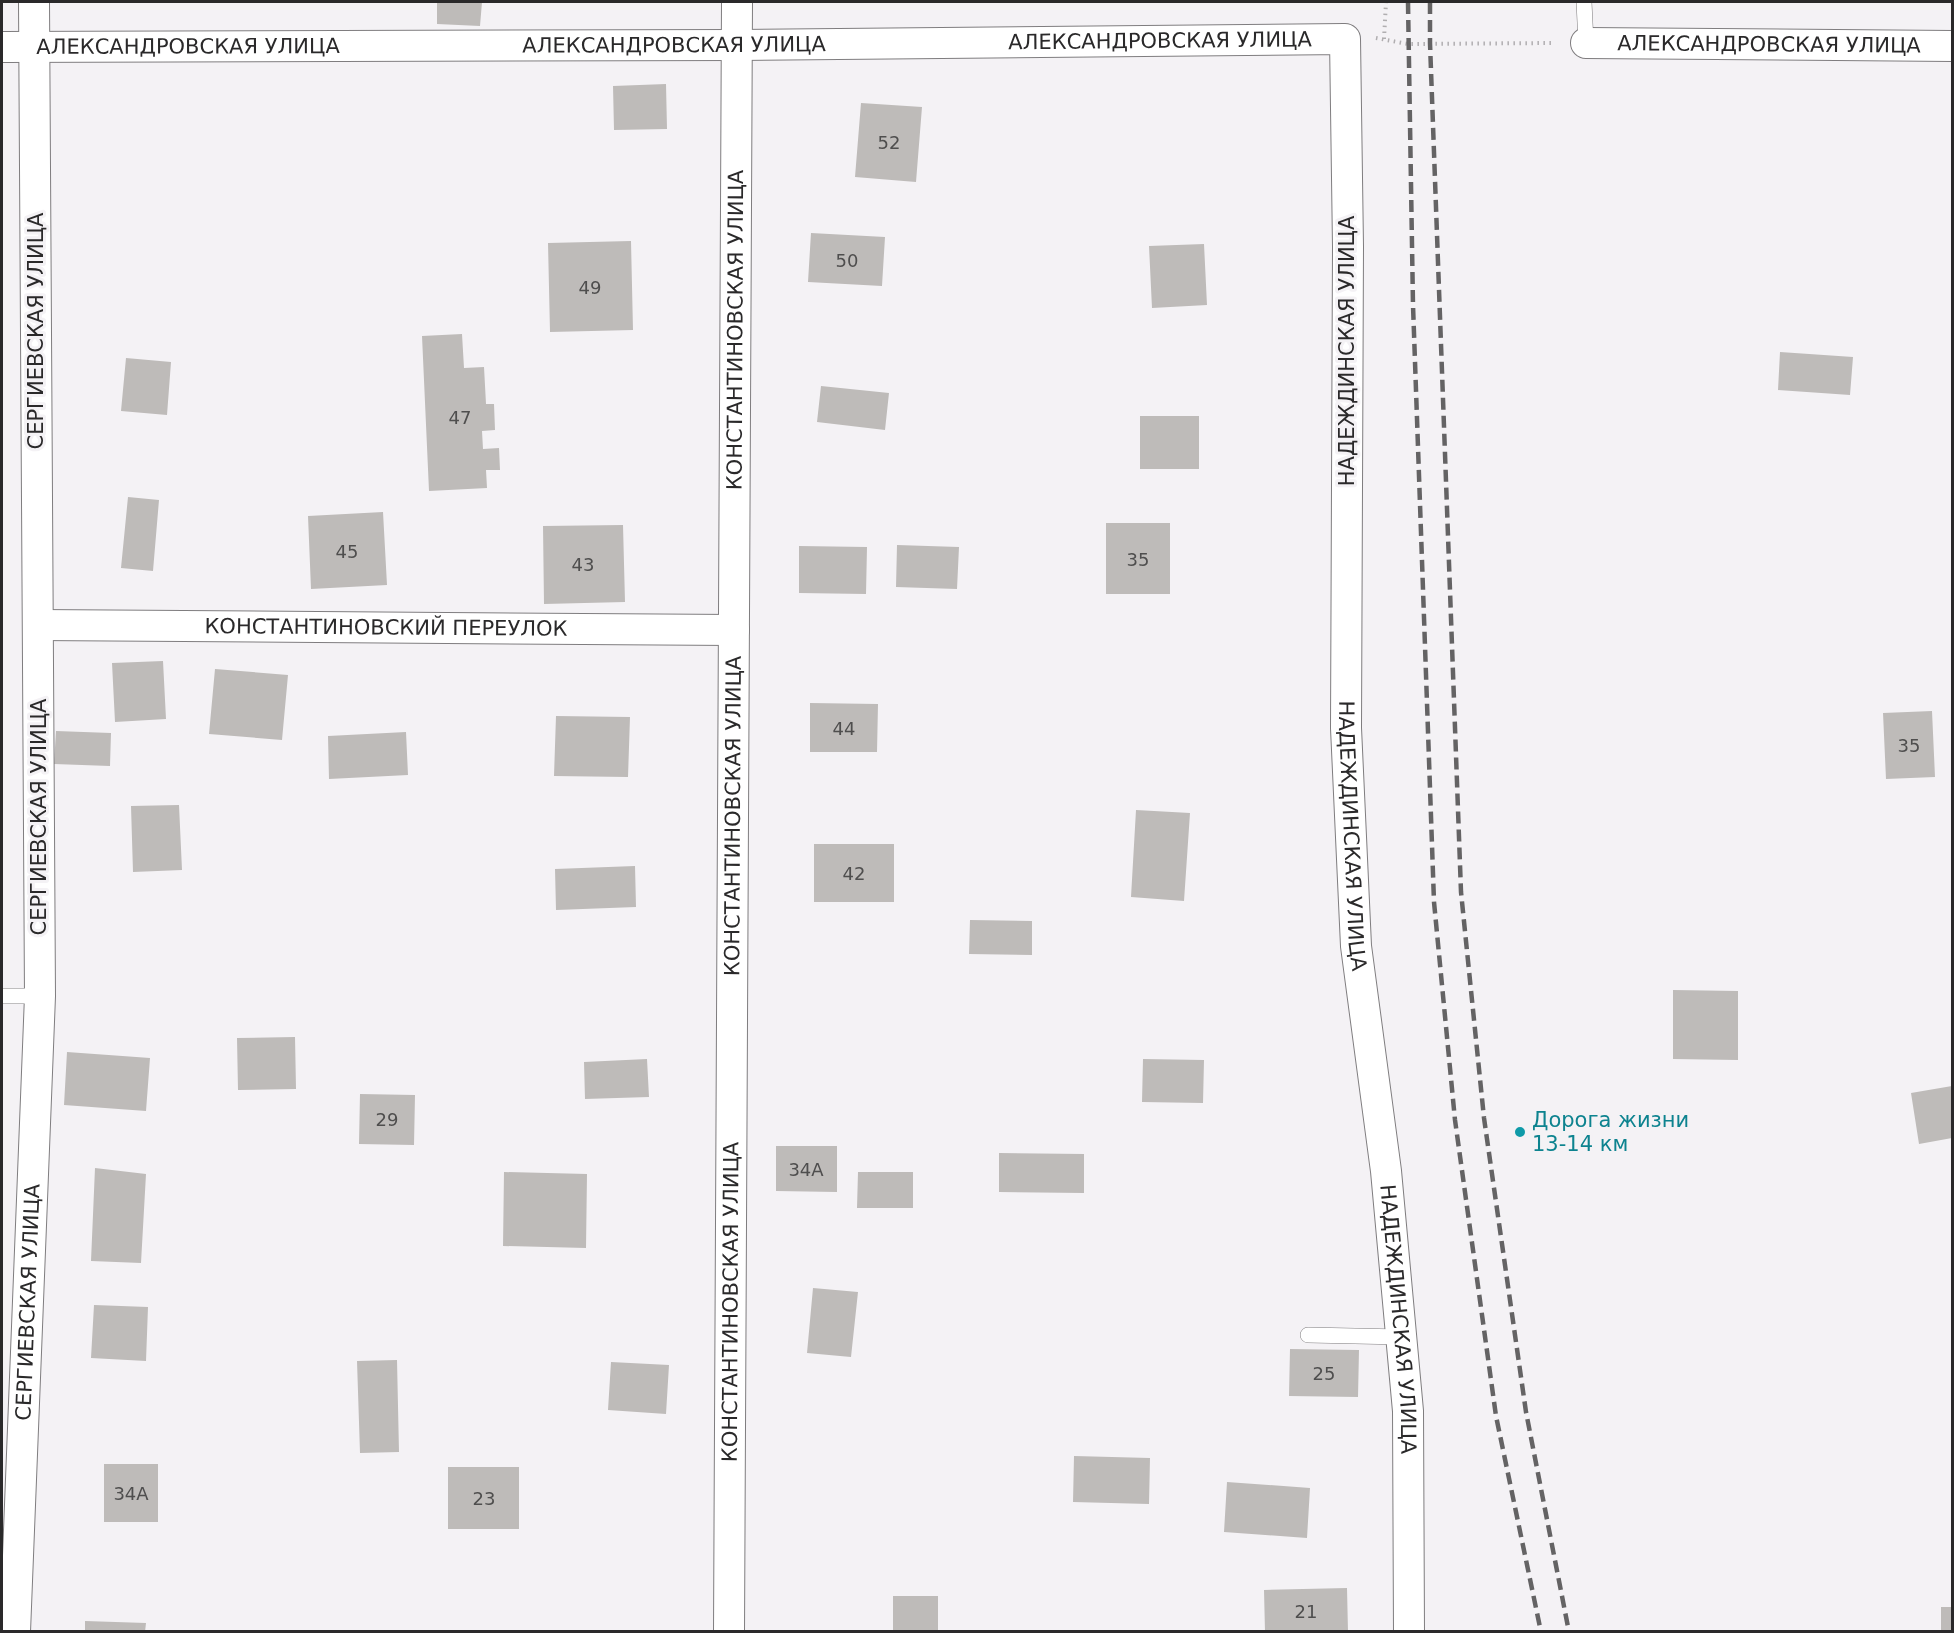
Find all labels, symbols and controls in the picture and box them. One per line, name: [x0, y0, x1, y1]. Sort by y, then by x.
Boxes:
street label: АЛЕКСАНДРОВСКАЯ УЛИЦА: [1008, 27, 1312, 54]
street label: АЛЕКСАНДРОВСКАЯ УЛИЦА: [1617, 31, 1921, 58]
street label: АЛЕКСАНДРОВСКАЯ УЛИЦА: [522, 32, 826, 58]
street label: АЛЕКСАНДРОВСКАЯ УЛИЦА: [36, 34, 340, 59]
house number: 52: [878, 132, 900, 153]
street label: КОНСТАНТИНОВСКАЯ УЛИЦА: [723, 169, 748, 490]
street label: СЕРГИЕВСКАЯ УЛИЦА: [24, 212, 48, 449]
street label: НАДЕЖДИНСКАЯ УЛИЦА: [1335, 215, 1359, 486]
house number: 50: [836, 250, 858, 271]
house number: 49: [579, 277, 601, 298]
house number: 47: [449, 407, 471, 428]
house number: 45: [336, 541, 358, 562]
house number: 35: [1127, 549, 1149, 570]
house number: 43: [572, 554, 594, 575]
street label: КОНСТАНТИНОВСКИЙ ПЕРЕУЛОК: [204, 614, 568, 641]
street label: КОНСТАНТИНОВСКАЯ УЛИЦА: [720, 655, 746, 976]
street label: СЕРГИЕВСКАЯ УЛИЦА: [27, 698, 51, 935]
street label: НАДЕЖДИНСКАЯ УЛИЦА: [1334, 701, 1371, 973]
house number: 44: [833, 718, 855, 739]
house number: 35: [1898, 735, 1920, 756]
house number: 42: [843, 863, 865, 884]
place label: Дорога жизни 13-14 км: [1532, 1108, 1689, 1156]
house number: 29: [376, 1109, 398, 1130]
marker: Дорога жизни 13-14 км: [1513, 1125, 1527, 1139]
street label: КОНСТАНТИНОВСКАЯ УЛИЦА: [718, 1141, 743, 1462]
house number: 34А: [788, 1159, 824, 1180]
street label: СЕРГИЕВСКАЯ УЛИЦА: [11, 1183, 45, 1421]
street label: НАДЕЖДИНСКАЯ УЛИЦА: [1375, 1183, 1420, 1455]
house number: 25: [1313, 1363, 1335, 1384]
house number: 34А: [113, 1483, 149, 1504]
house number: 23: [473, 1488, 495, 1509]
house number: 21: [1295, 1601, 1317, 1622]

